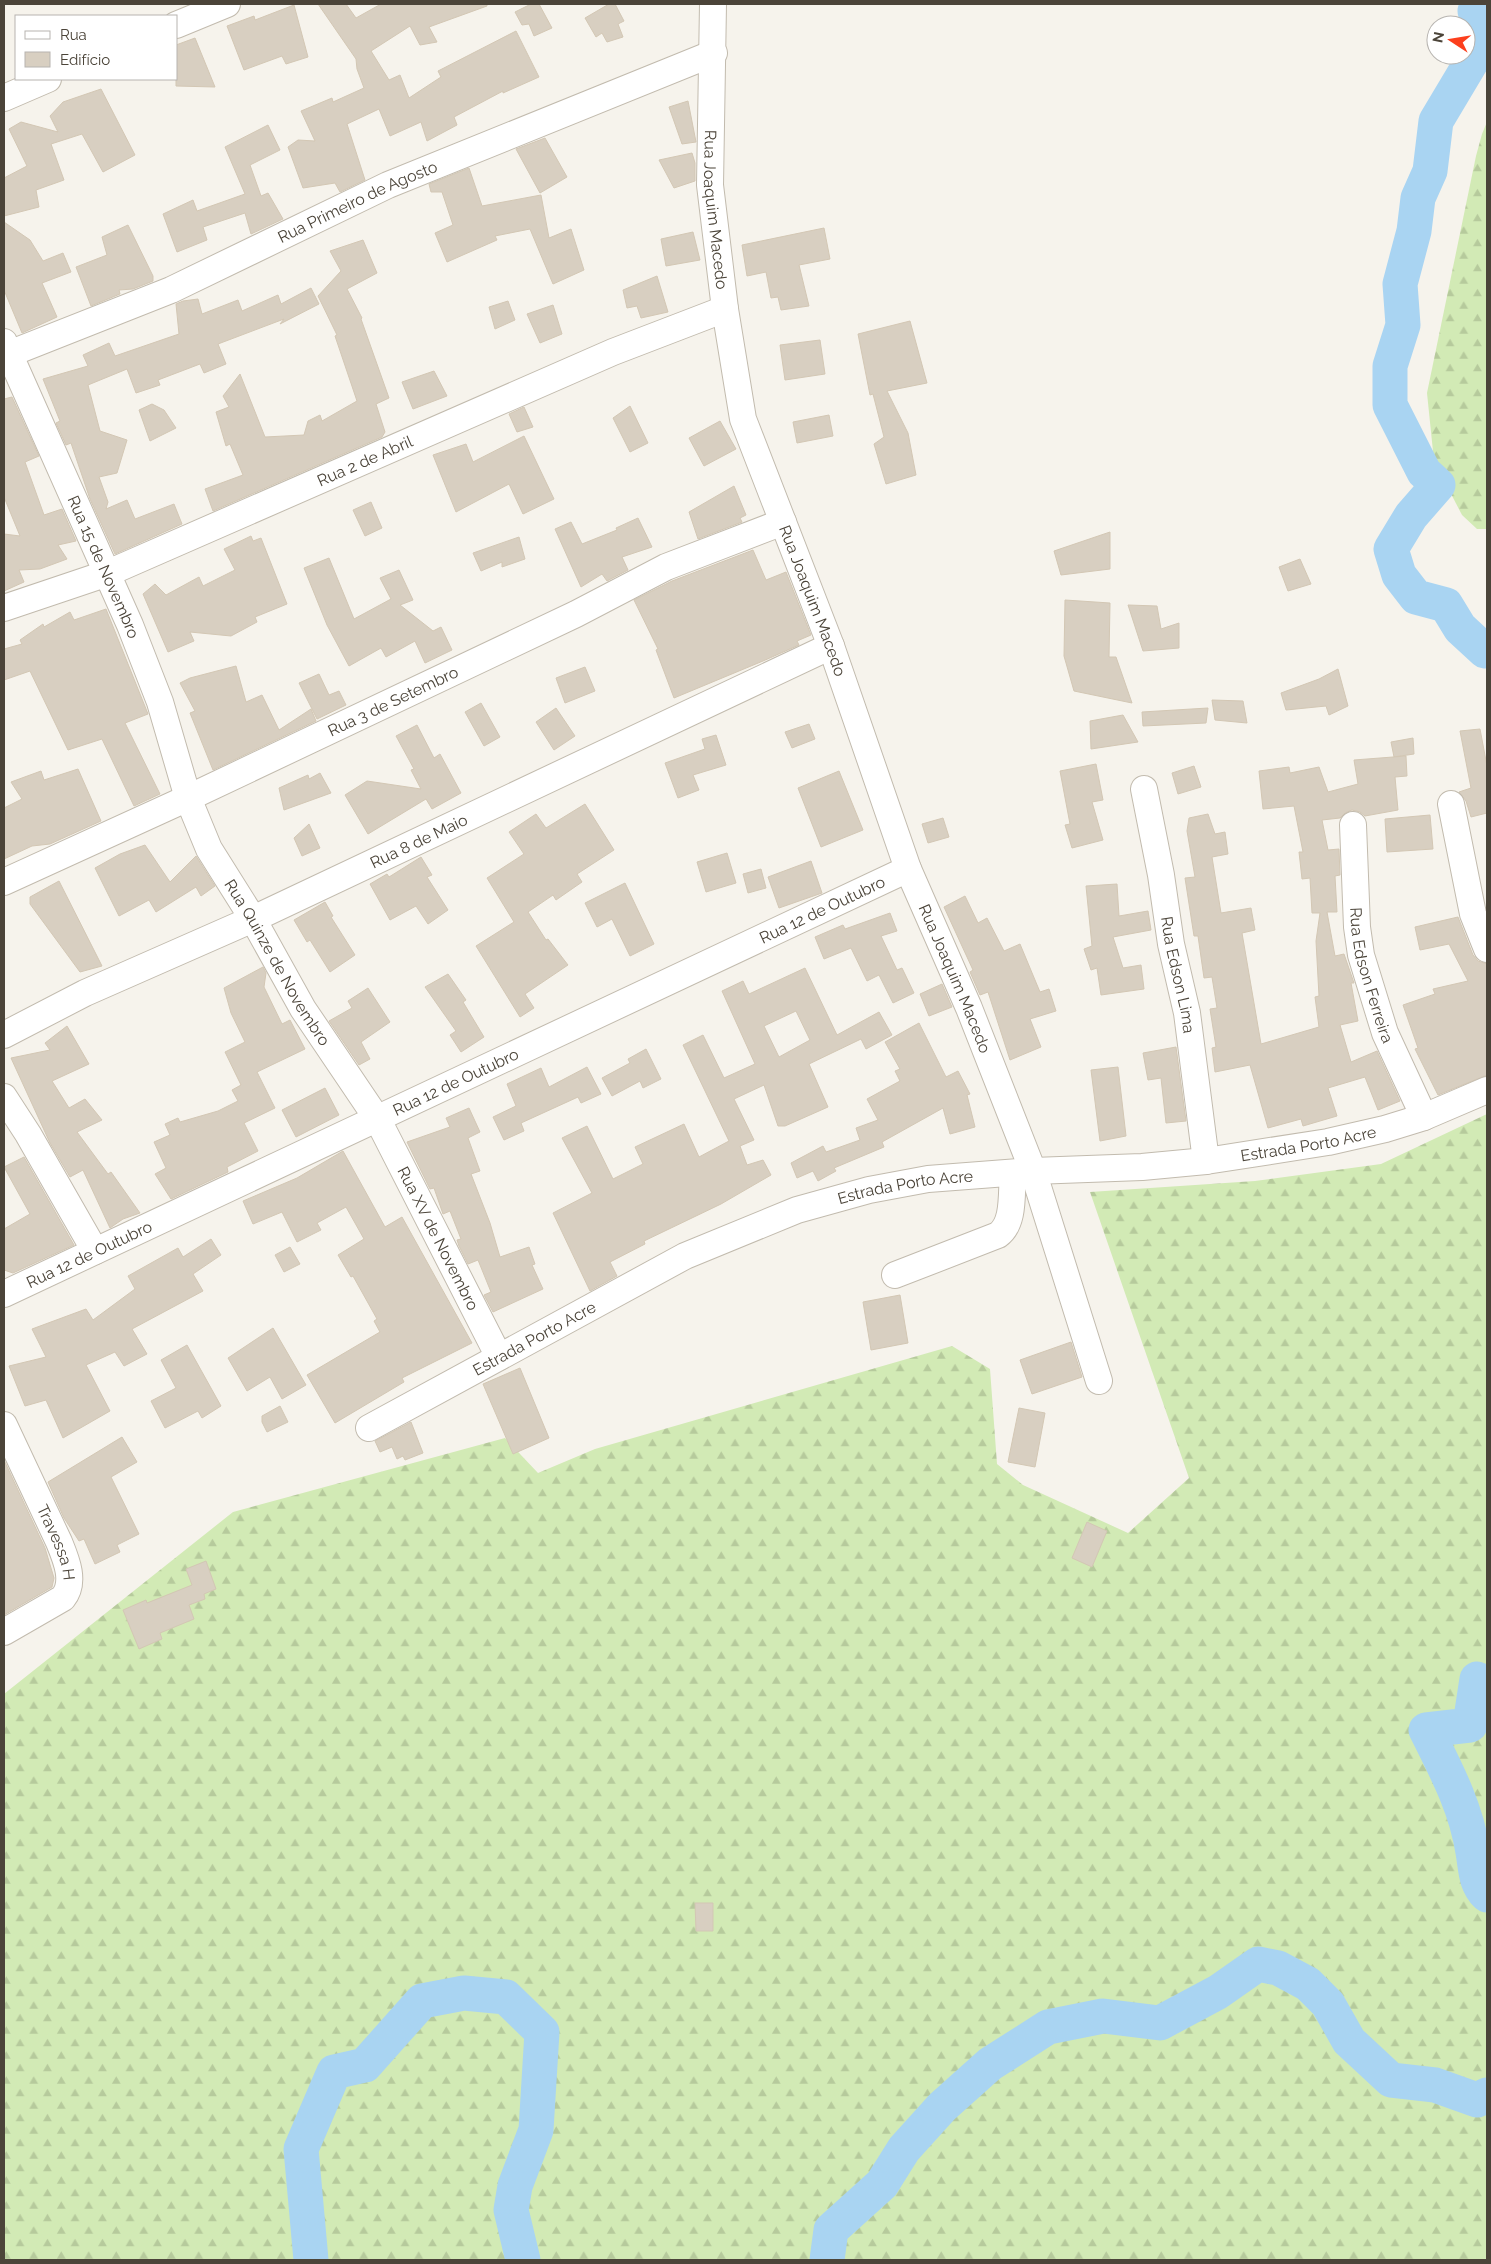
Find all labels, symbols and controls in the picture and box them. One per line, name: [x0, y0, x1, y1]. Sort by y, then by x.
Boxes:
legend: [15, 15, 178, 80]
north arrow: [1426, 15, 1476, 65]
text: Rua: [60, 26, 87, 44]
text: N: [1429, 30, 1447, 44]
text: Edifício: [60, 51, 110, 69]
street label: Rua Joaquim Macedo: [700, 130, 732, 290]
street label: Rua Primeiro de Agosto: [274, 157, 440, 246]
street label: Rua 2 de Abril: [314, 431, 416, 490]
street label: Rua 15 de Novembro: [64, 492, 144, 641]
street label: Rua Joaquim Macedo: [776, 522, 850, 679]
street label: Rua 3 de Setembro: [325, 662, 461, 740]
street label: Rua 8 de Maio: [367, 810, 470, 872]
street label: Rua 12 de Outubro: [756, 872, 888, 947]
street label: Rua Quinze de Novembro: [221, 876, 334, 1049]
street label: Rua Joaquim Macedo: [915, 901, 995, 1056]
street label: Rua Edson Ferreira: [1347, 907, 1398, 1046]
street label: Rua Edson Lima: [1158, 915, 1199, 1034]
street label: Rua 12 de Outubro: [390, 1044, 521, 1119]
street label: Estrada Porto Acre: [1239, 1122, 1378, 1165]
street label: Rua XV de Novembro: [394, 1163, 483, 1313]
street label: Estrada Porto Acre: [835, 1166, 974, 1208]
street label: Rua 12 de Outubro: [23, 1216, 155, 1292]
street label: Estrada Porto Acre: [469, 1297, 599, 1379]
street label: Travessa H: [33, 1501, 79, 1581]

